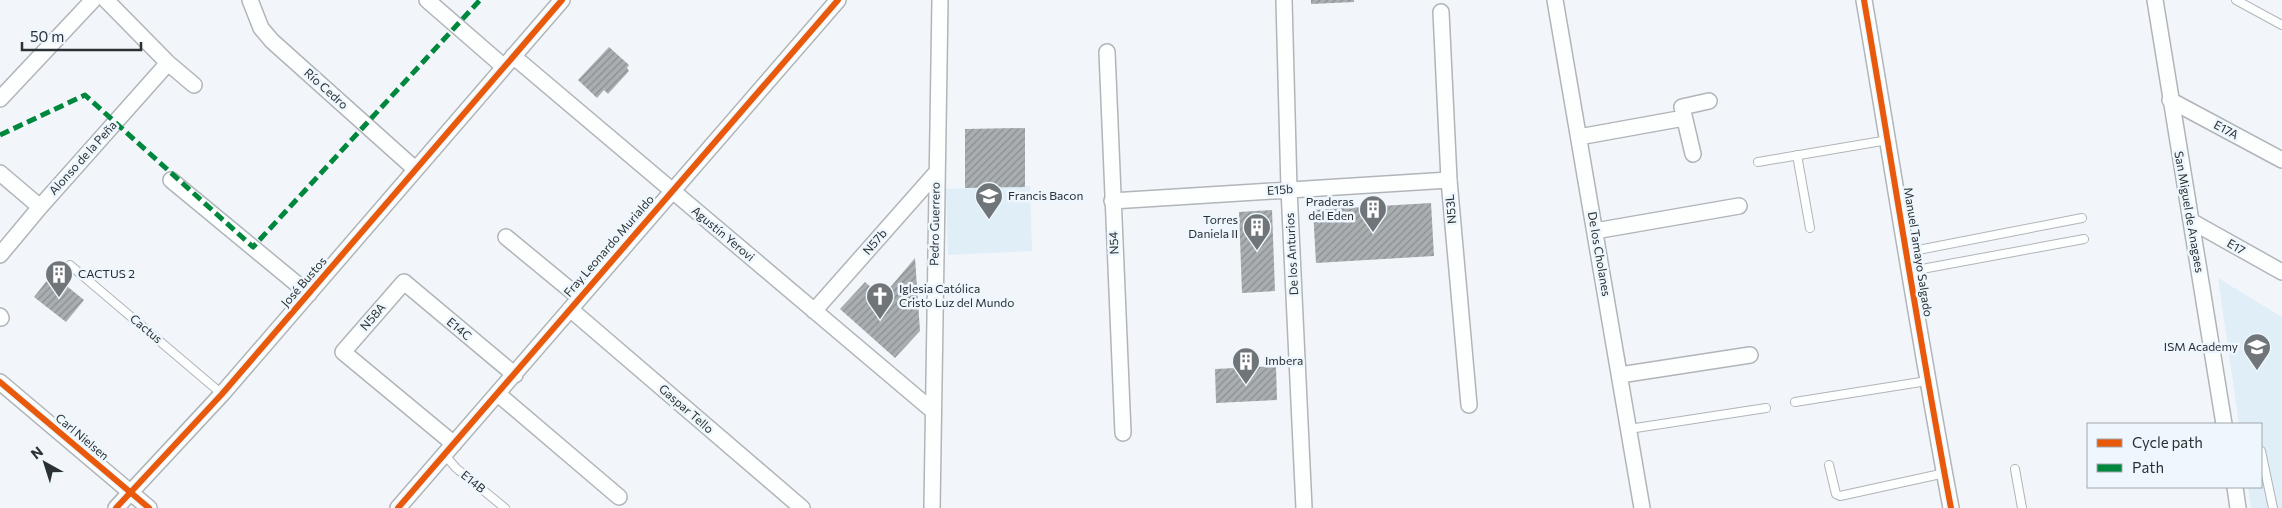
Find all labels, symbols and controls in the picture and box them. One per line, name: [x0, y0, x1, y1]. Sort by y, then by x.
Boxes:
scale bar: [22, 20, 141, 52]
text: 50 m: [30, 27, 64, 45]
street label: Río Cedro: [302, 65, 351, 111]
street label: E17A: [2212, 117, 2241, 141]
street label: Alonso de la Peña: [46, 118, 119, 197]
street label: San Miguel de Anagaes: [2172, 150, 2208, 274]
school or university icon: Francis Bacon: [974, 181, 1004, 220]
street label: E15b: [1266, 181, 1294, 197]
street label: Pedro Guerrero: [926, 182, 942, 266]
street label: Manuel Tamayo Salgado: [1902, 186, 1936, 318]
place label: Francis Bacon: [1008, 188, 1083, 202]
street label: Fray Leonardo Murialdo: [560, 192, 656, 299]
place label: Praderas del Eden: [1306, 194, 1354, 222]
building icon: Praderas del Eden: [1358, 194, 1388, 233]
street label: N53L: [1442, 194, 1458, 224]
street label: Agustín Yerovi: [689, 203, 758, 264]
street label: De los Cholanes: [1586, 210, 1614, 297]
place label: Torres Daniela II: [1188, 212, 1238, 240]
building icon: Torres Daniela II: [1242, 212, 1272, 251]
street label: De los Anturios: [1282, 212, 1300, 296]
street label: N57b: [859, 226, 889, 257]
street label: N54: [1105, 231, 1121, 255]
street label: E17: [2225, 235, 2248, 257]
street label: José Bustos: [278, 253, 330, 310]
building icon: CACTUS 2: [44, 259, 74, 298]
place label: CACTUS 2: [78, 266, 135, 280]
church icon: Iglesia Católica Cristo Luz del Mundo: [865, 281, 895, 320]
place label: Iglesia Católica Cristo Luz del Mundo: [899, 281, 1014, 309]
street label: N58A: [357, 300, 388, 333]
street label: Cactus: [128, 311, 166, 346]
street label: E14C: [445, 314, 475, 342]
school or university icon: ISM Academy: [2242, 332, 2272, 371]
place label: ISM Academy: [2164, 339, 2238, 353]
building icon: Imbera: [1231, 346, 1261, 385]
place label: Imbera: [1265, 353, 1303, 367]
street label: Gaspar Tello: [657, 381, 717, 436]
street label: Carl Nielsen: [53, 410, 112, 462]
legend: [2087, 423, 2262, 488]
text: Cycle path: [2132, 433, 2203, 451]
north arrow: [20, 438, 70, 488]
text: N: [27, 443, 46, 462]
text: Path: [2132, 458, 2164, 476]
street label: E14B: [459, 467, 489, 495]

